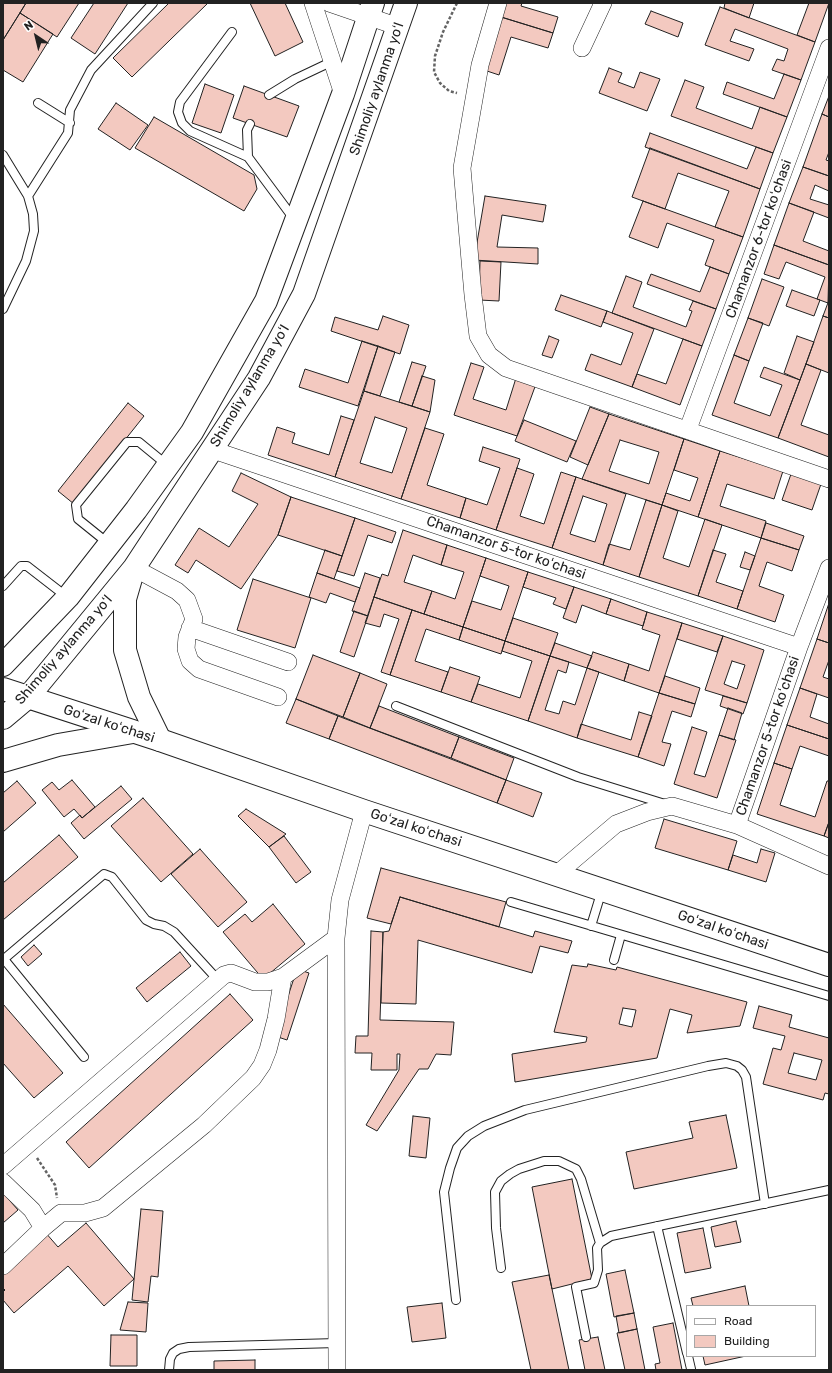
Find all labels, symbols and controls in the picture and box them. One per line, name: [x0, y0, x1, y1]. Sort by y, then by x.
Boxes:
north arrow: [16, 16, 56, 56]
text: N: [22, 18, 36, 33]
street label: Shimoliy aylanma yoʻl: [346, 20, 408, 158]
street label: Chamanzor 6-tor koʻchasi: [722, 157, 796, 321]
street label: Shimoliy aylanma yoʻl: [207, 322, 293, 450]
street label: Chamanzor 5-tor koʻchasi: [424, 513, 588, 583]
street label: Shimoliy aylanma yoʻl: [12, 592, 116, 708]
street label: Chamanzor 5-tor koʻchasi: [733, 654, 803, 818]
street label: Goʻzal koʻchasi: [61, 701, 157, 747]
street label: Goʻzal koʻchasi: [368, 805, 464, 851]
street label: Goʻzal koʻchasi: [675, 907, 771, 953]
legend: [686, 1305, 816, 1357]
text: Road: [724, 1314, 752, 1328]
text: Building: [724, 1334, 770, 1348]

